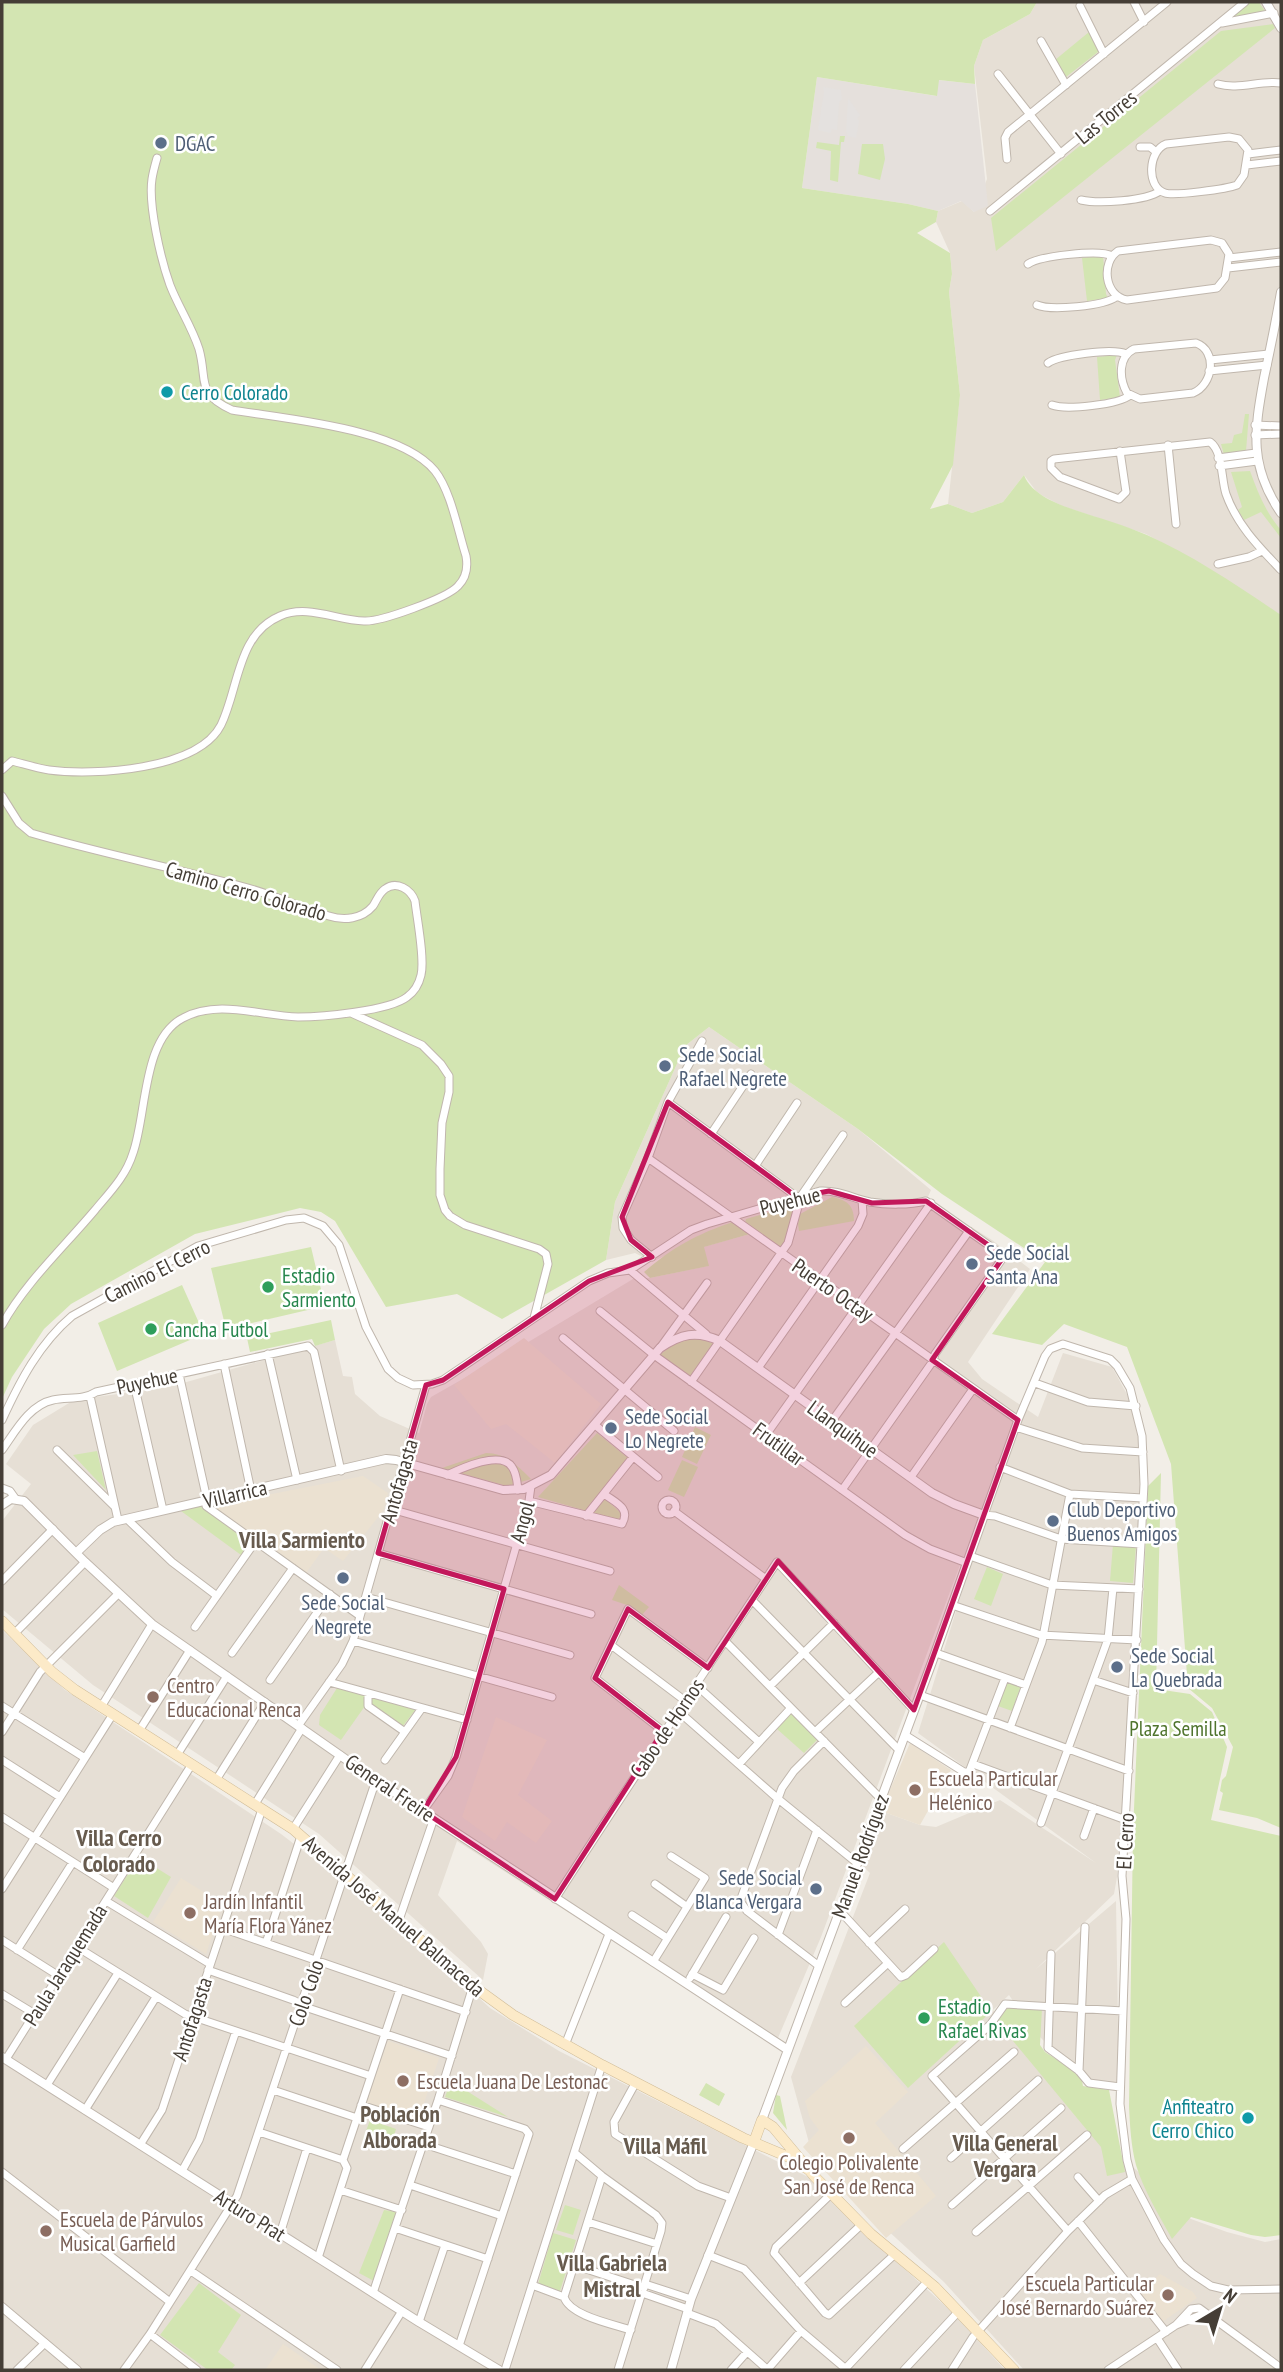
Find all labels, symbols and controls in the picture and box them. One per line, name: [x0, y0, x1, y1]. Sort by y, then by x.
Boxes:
street label: Las Torres: [1070, 84, 1142, 150]
place label: DGAC: [175, 130, 216, 157]
marker: DGAC: [153, 135, 169, 151]
place label: Cerro Colorado: [181, 379, 288, 406]
marker: Cerro Colorado: [159, 384, 175, 400]
street label: Camino Cerro Colorado: [163, 855, 329, 927]
place label: Sede Social Rafael Negrete: [679, 1041, 787, 1092]
marker: Sede Social Rafael Negrete: [657, 1058, 673, 1074]
street label: Puyehue: [757, 1180, 823, 1222]
street label: Camino El Cerro: [99, 1233, 215, 1309]
place label: Sede Social Santa Ana: [986, 1239, 1069, 1290]
street label: Puerto Octay: [787, 1252, 879, 1328]
marker: Sede Social Santa Ana: [964, 1256, 980, 1272]
place label: Estadio Sarmiento: [282, 1262, 356, 1313]
marker: Estadio Sarmiento: [260, 1279, 276, 1295]
place label: Cancha Futbol: [165, 1316, 268, 1343]
marker: Cancha Futbol: [143, 1321, 159, 1337]
street label: Puyehue: [114, 1361, 180, 1401]
street label: Llanquihue: [802, 1394, 884, 1464]
place label: Sede Social Lo Negrete: [625, 1403, 708, 1454]
street label: Frutillar: [748, 1416, 811, 1472]
marker: Sede Social Lo Negrete: [603, 1420, 619, 1436]
street label: Antofagasta: [374, 1436, 424, 1526]
street label: Villarrica: [200, 1474, 269, 1515]
place label: Club Deportivo Buenos Amigos: [1067, 1496, 1177, 1547]
street label: Angol: [503, 1498, 541, 1546]
marker: Club Deportivo Buenos Amigos: [1045, 1513, 1061, 1529]
district label: Villa Sarmiento: [238, 1525, 365, 1554]
marker: Sede Social Negrete: [335, 1570, 351, 1586]
place label: Sede Social Negrete: [301, 1589, 385, 1640]
place label: Sede Social La Quebrada: [1131, 1642, 1222, 1693]
marker: Sede Social La Quebrada: [1109, 1659, 1125, 1675]
place label: Centro Educacional Renca: [167, 1672, 301, 1723]
street label: Cabo de Hornos: [624, 1673, 710, 1783]
marker: Centro Educacional Renca: [145, 1689, 161, 1705]
park label: Plaza Semilla: [1129, 1715, 1227, 1742]
street label: General Freire: [340, 1748, 440, 1828]
place label: Escuela Particular Helénico: [929, 1765, 1058, 1816]
marker: Escuela Particular Helénico: [907, 1782, 923, 1798]
street label: Manuel Rodríguez: [825, 1790, 895, 1922]
street label: El Cerro: [1110, 1812, 1140, 1870]
district label: Villa Cerro Colorado: [75, 1823, 162, 1878]
street label: Avenida José Manuel Balmaceda: [297, 1829, 491, 2003]
place label: Sede Social Blanca Vergara: [695, 1864, 802, 1915]
marker: Sede Social Blanca Vergara: [808, 1881, 824, 1897]
place label: Jardín Infantil María Flora Yánez: [203, 1888, 332, 1939]
street label: Paula Jaraquemada: [17, 1899, 113, 2031]
marker: Jardín Infantil María Flora Yánez: [182, 1905, 198, 1921]
street label: Colo Colo: [282, 1956, 330, 2030]
street label: Antofagasta: [166, 1974, 218, 2064]
place label: Estadio Rafael Rivas: [938, 1993, 1027, 2044]
marker: Estadio Rafael Rivas: [916, 2010, 932, 2026]
place label: Escuela Juana De Lestonac: [417, 2068, 609, 2095]
marker: Escuela Juana De Lestonac: [395, 2073, 411, 2089]
place label: Anfiteatro Cerro Chico: [1152, 2093, 1234, 2144]
district label: Población Alborada: [360, 2099, 440, 2154]
marker: Anfiteatro Cerro Chico: [1240, 2110, 1256, 2126]
district label: Villa General Vergara: [951, 2128, 1058, 2183]
marker: Colegio Polivalente San José de Renca: [841, 2130, 857, 2146]
district label: Villa Máfil: [622, 2131, 707, 2160]
place label: Colegio Polivalente San José de Renca: [779, 2149, 919, 2200]
street label: Arturo Prat: [209, 2183, 291, 2248]
place label: Escuela de Párvulos Musical Garfield: [60, 2206, 203, 2257]
marker: Escuela de Párvulos Musical Garfield: [38, 2223, 54, 2239]
district label: Villa Gabriela Mistral: [556, 2248, 667, 2303]
place label: Escuela Particular José Bernardo Suárez: [1000, 2270, 1154, 2321]
north arrow: [1185, 2274, 1255, 2344]
text: N: [1219, 2283, 1242, 2308]
marker: Escuela Particular José Bernardo Suárez: [1160, 2287, 1176, 2303]

